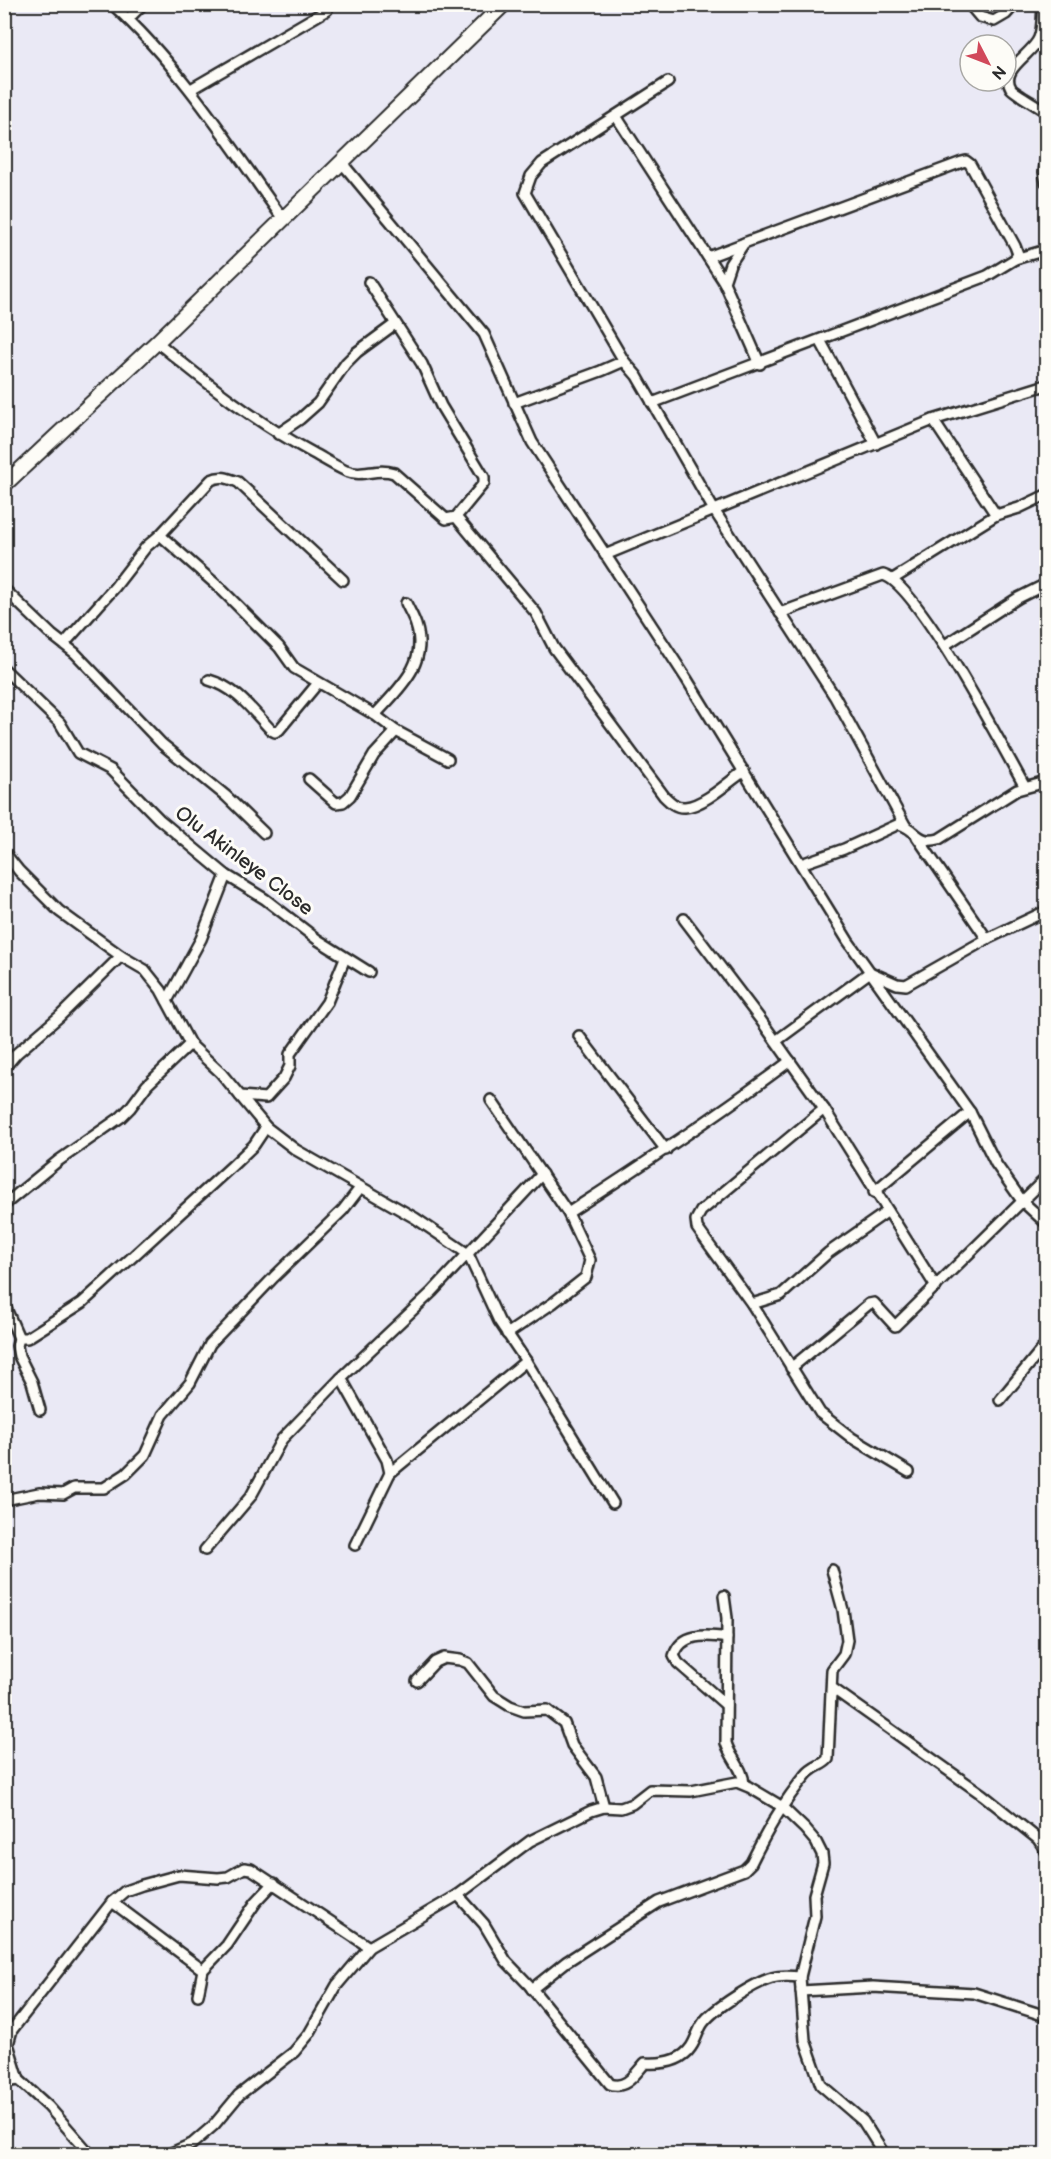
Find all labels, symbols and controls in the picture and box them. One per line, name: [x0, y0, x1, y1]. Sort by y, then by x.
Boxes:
north arrow: [958, 33, 1018, 93]
text: N: [987, 61, 1009, 83]
street label: Olu Akinleye Close: [170, 801, 318, 921]

